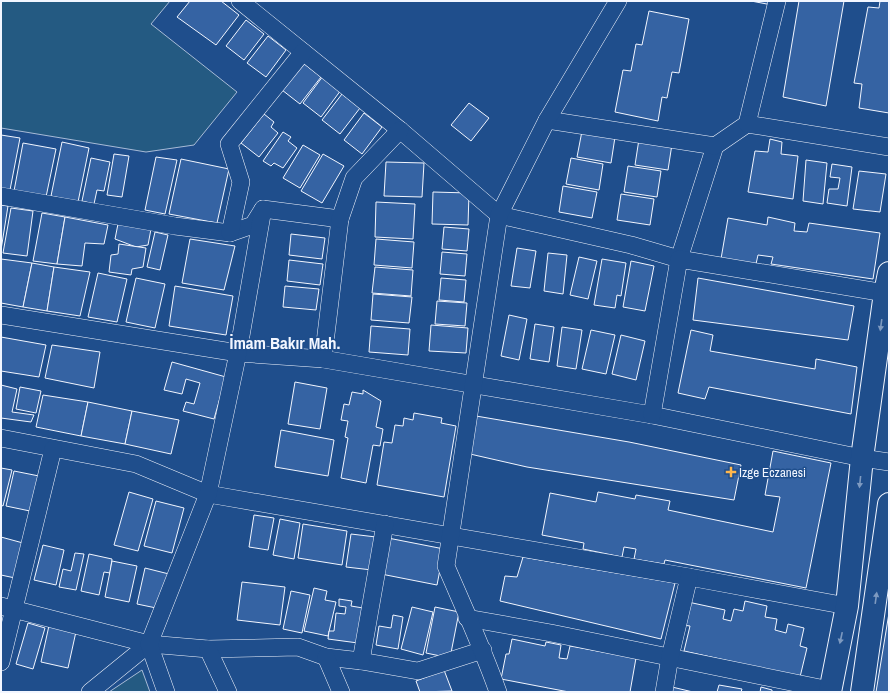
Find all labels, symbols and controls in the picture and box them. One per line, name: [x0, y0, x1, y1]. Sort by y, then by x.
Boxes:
one-way arrow: [878, 319, 884, 331]
district label: İmam Bakır Mah.: [230, 331, 341, 354]
place label: Izge Eczanesi: [739, 464, 806, 481]
marker: Izge Eczanesi: [726, 467, 736, 477]
one-way arrow: [857, 476, 863, 488]
one-way arrow: [873, 592, 879, 604]
one-way arrow: [837, 632, 843, 644]

